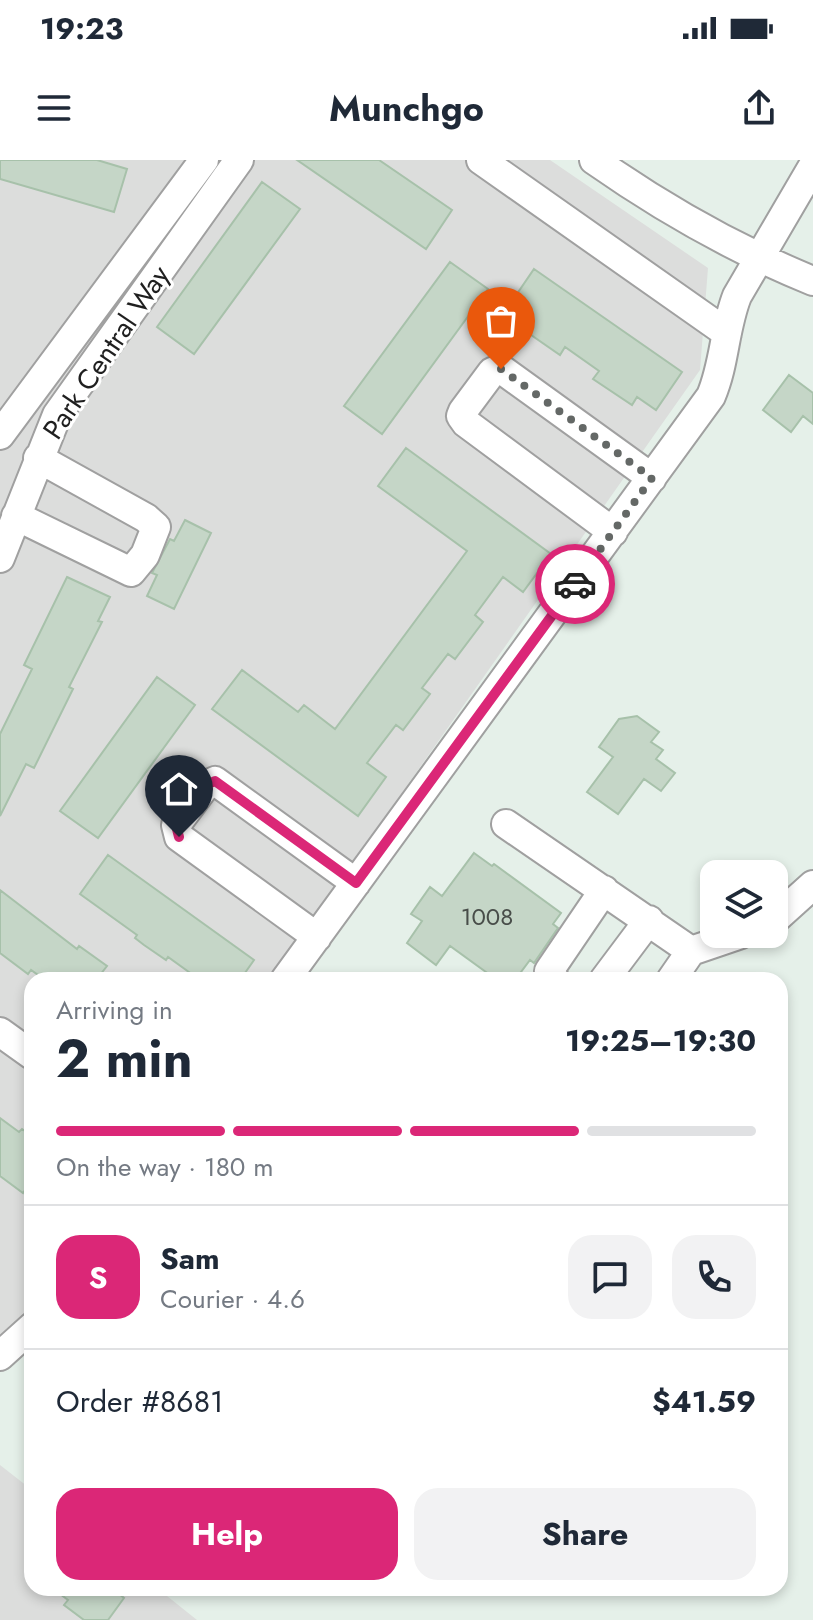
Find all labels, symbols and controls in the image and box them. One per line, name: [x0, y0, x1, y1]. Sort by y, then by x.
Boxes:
text: 19:23: [40, 7, 123, 50]
text: Munchgo: [329, 82, 484, 134]
icon: menu: [32, 86, 76, 130]
icon: share: [737, 86, 781, 130]
street label: Park Central Way: [33, 257, 180, 447]
pin: [467, 287, 535, 369]
icon: bag: [479, 299, 523, 343]
courier: [535, 544, 615, 624]
icon: car: [553, 562, 597, 606]
pin: [145, 755, 213, 837]
icon: home: [157, 767, 201, 811]
map controls: [700, 860, 788, 948]
button: layers: [700, 860, 788, 948]
house number: 1008: [461, 899, 513, 934]
text: Arriving in: [56, 991, 173, 1029]
text: 19:25–19:30: [565, 1019, 756, 1062]
text: 2 min: [56, 1021, 193, 1097]
text: On the way · 180 m: [56, 1148, 274, 1186]
button: chat: [568, 1235, 652, 1319]
button: phone: [672, 1235, 756, 1319]
text: Sam: [160, 1237, 220, 1280]
text: S: [89, 1256, 107, 1299]
text: Courier · 4.6: [160, 1280, 305, 1318]
text: Order #8681: [56, 1380, 224, 1423]
text: $41.59: [652, 1380, 756, 1423]
button: Help: [56, 1488, 398, 1580]
button: Share: [414, 1488, 756, 1580]

